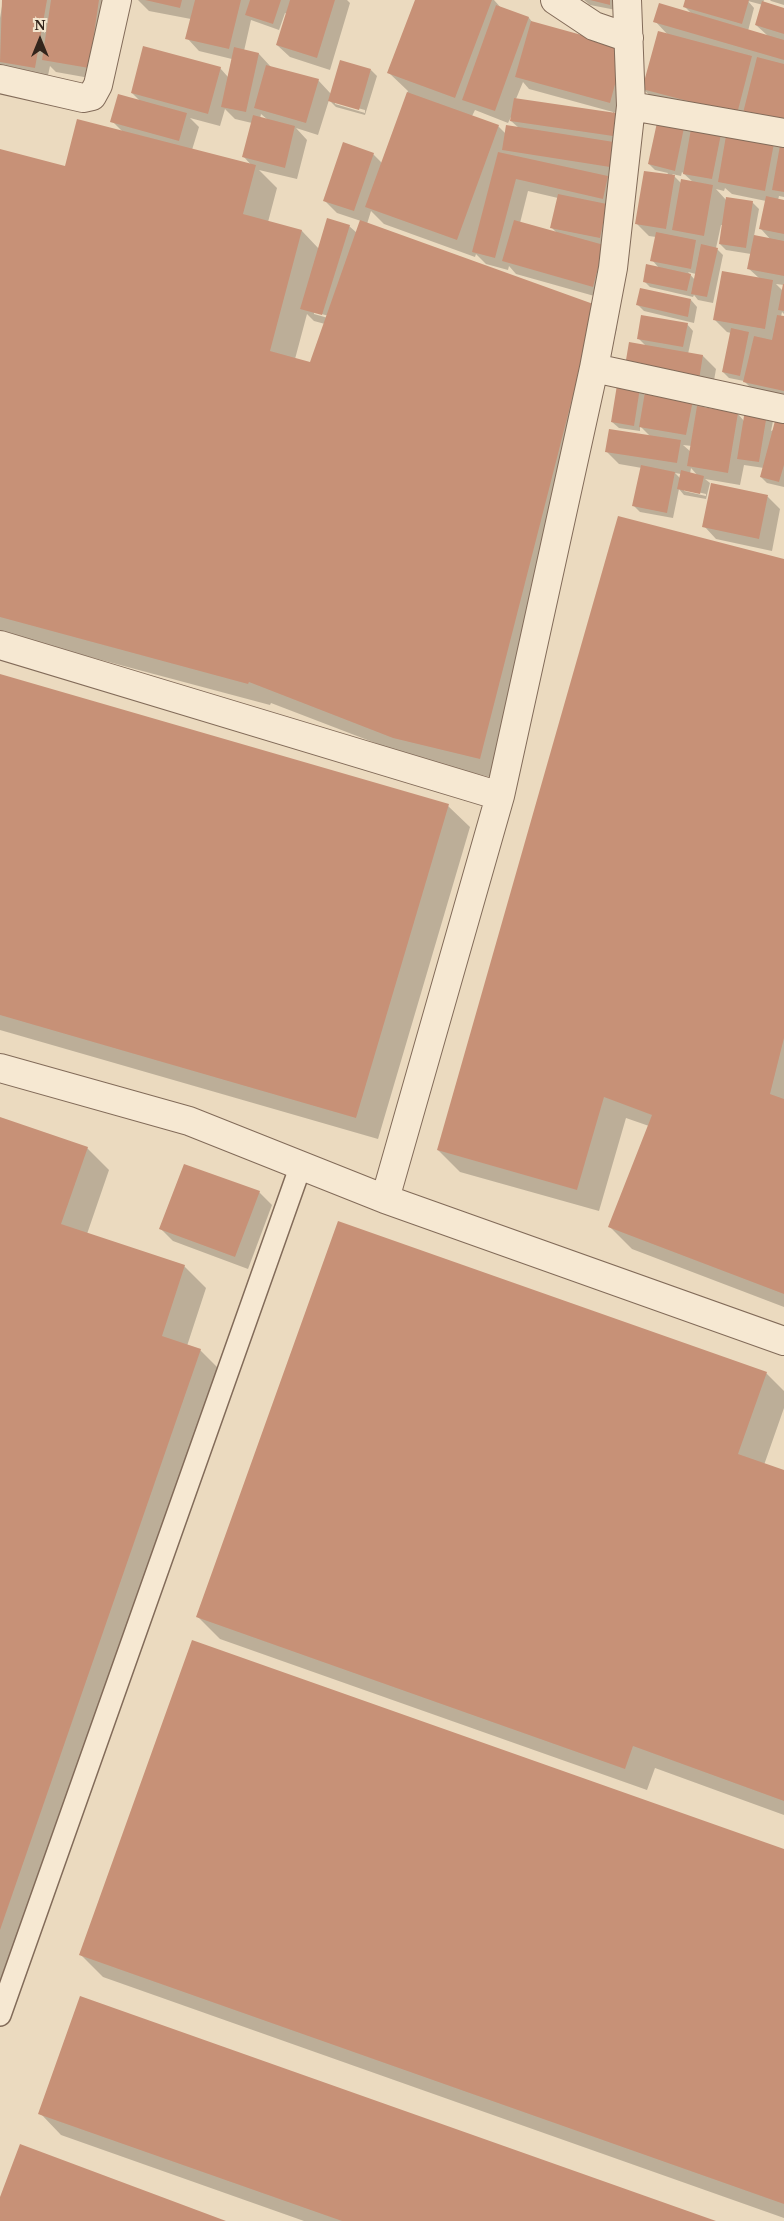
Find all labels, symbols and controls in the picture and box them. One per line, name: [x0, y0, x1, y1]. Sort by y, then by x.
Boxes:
north arrow: [15, 15, 65, 65]
text: N: [34, 15, 46, 34]

